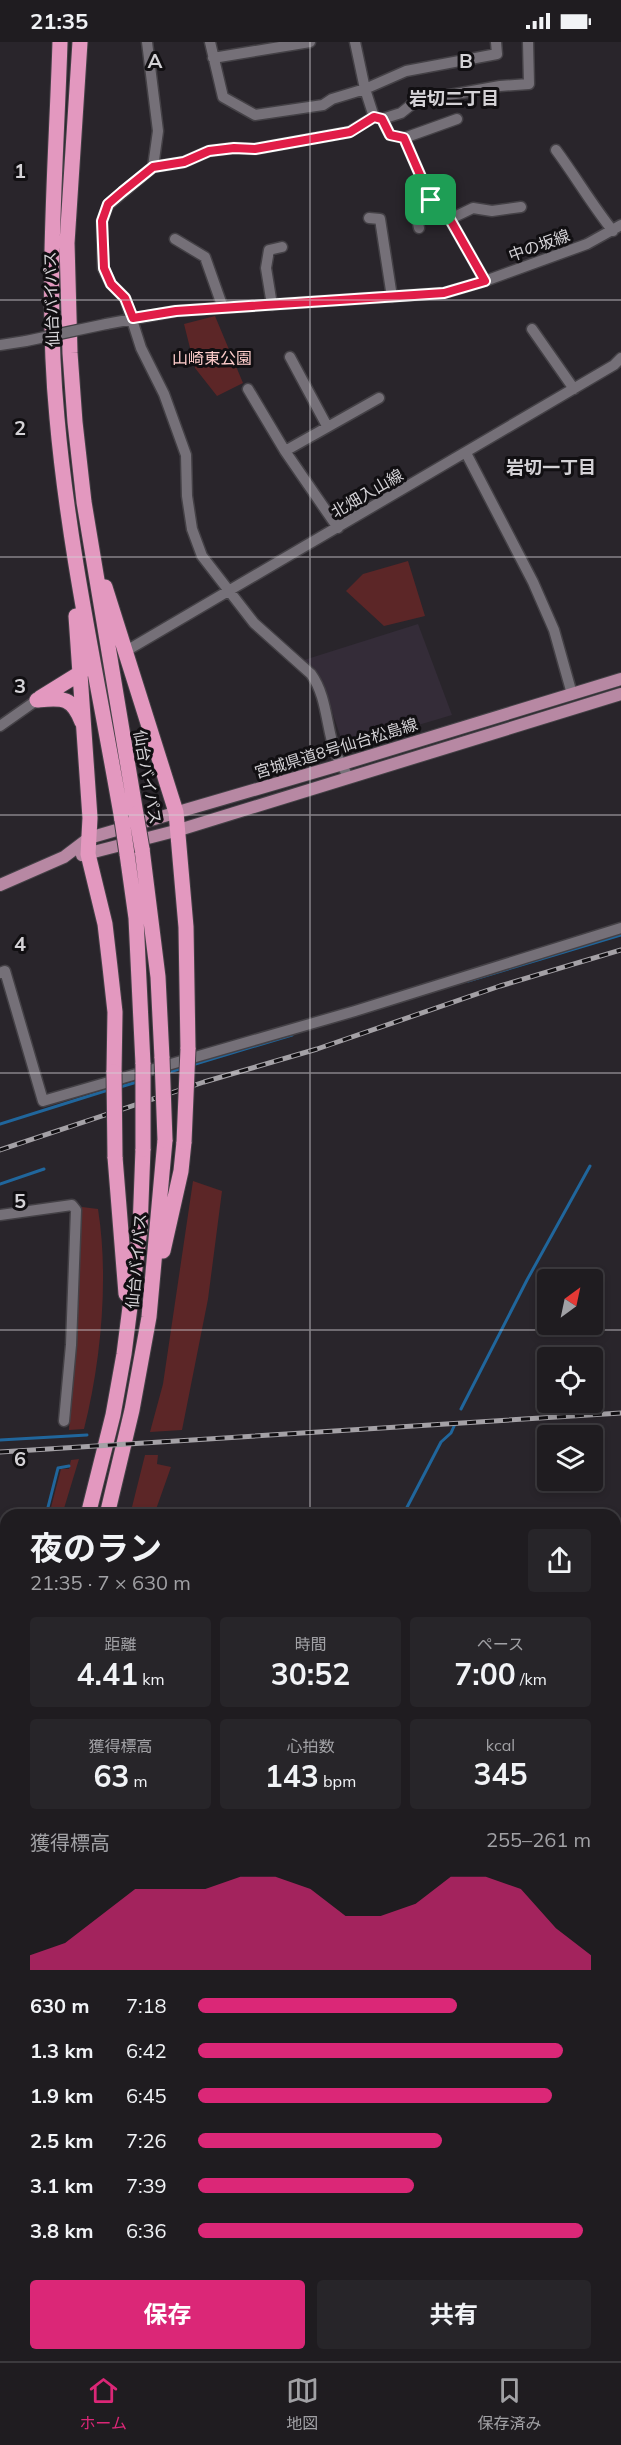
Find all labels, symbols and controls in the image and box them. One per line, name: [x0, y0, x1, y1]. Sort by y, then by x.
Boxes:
text: 21:35: [30, 7, 88, 35]
text: A: [148, 48, 163, 73]
text: B: [459, 48, 473, 73]
district label: 岩切二丁目: [409, 87, 499, 110]
text: 1: [14, 158, 26, 183]
pin: [405, 174, 456, 225]
icon: arrive: [414, 183, 447, 216]
street label: 中の坂線: [506, 225, 572, 265]
street label: 仙台バイパス: [39, 251, 63, 347]
park label: 山崎東公園: [172, 348, 252, 368]
text: 2: [14, 415, 26, 440]
district label: 岩切一丁目: [506, 456, 596, 479]
street label: 北畑入山線: [327, 464, 407, 522]
text: 3: [14, 673, 26, 698]
street label: 宮城県道8号仙台松島線: [252, 714, 420, 782]
street label: 仙台バイパス: [130, 728, 166, 826]
text: 4: [14, 931, 26, 956]
text: 5: [14, 1188, 26, 1213]
street label: 仙台バイパス: [122, 1212, 150, 1310]
north arrow: [537, 1269, 603, 1335]
map controls: [537, 1269, 603, 1491]
button: locate: [537, 1347, 603, 1413]
button: layers: [537, 1425, 603, 1491]
text: 6: [14, 1446, 26, 1471]
text: 夜のラン: [30, 1527, 162, 1568]
button: share: [528, 1529, 591, 1592]
text: 21:35 · 7 × 630 m: [30, 1570, 191, 1595]
text: 距離: [104, 1634, 137, 1654]
text: 時間: [294, 1634, 327, 1654]
text: ペース: [477, 1634, 524, 1654]
text: 4.41: [77, 1655, 138, 1693]
text: 30:52: [271, 1655, 350, 1693]
text: 7:00: [454, 1655, 516, 1693]
text: km: [138, 1669, 164, 1689]
text: /km: [516, 1669, 547, 1689]
text: kcal: [486, 1735, 515, 1755]
text: 獲得標高: [88, 1736, 153, 1756]
text: 心拍数: [286, 1736, 335, 1756]
text: 345: [474, 1755, 528, 1793]
text: 63: [93, 1757, 129, 1795]
text: 143: [265, 1757, 319, 1795]
text: m: [129, 1771, 148, 1791]
text: bpm: [319, 1771, 356, 1791]
text: 255–261 m: [486, 1827, 591, 1852]
text: 獲得標高: [30, 1830, 110, 1855]
text: 630 m: [30, 1993, 89, 2018]
text: 7:18: [126, 1993, 167, 2018]
text: 1.3 km: [30, 2038, 93, 2063]
text: 6:42: [126, 2038, 167, 2063]
text: 1.9 km: [30, 2083, 93, 2108]
text: 6:45: [126, 2083, 167, 2108]
text: 2.5 km: [30, 2128, 93, 2153]
text: 7:26: [126, 2128, 167, 2153]
text: 3.1 km: [30, 2173, 93, 2198]
text: 7:39: [126, 2173, 167, 2198]
text: 3.8 km: [30, 2218, 93, 2243]
text: 6:36: [126, 2218, 167, 2243]
button: 保存: [30, 2280, 305, 2349]
button: 共有: [317, 2280, 591, 2349]
tab: ホーム: [79, 2374, 127, 2434]
tab: 地図: [286, 2374, 319, 2434]
tab: 保存済み: [478, 2374, 542, 2434]

